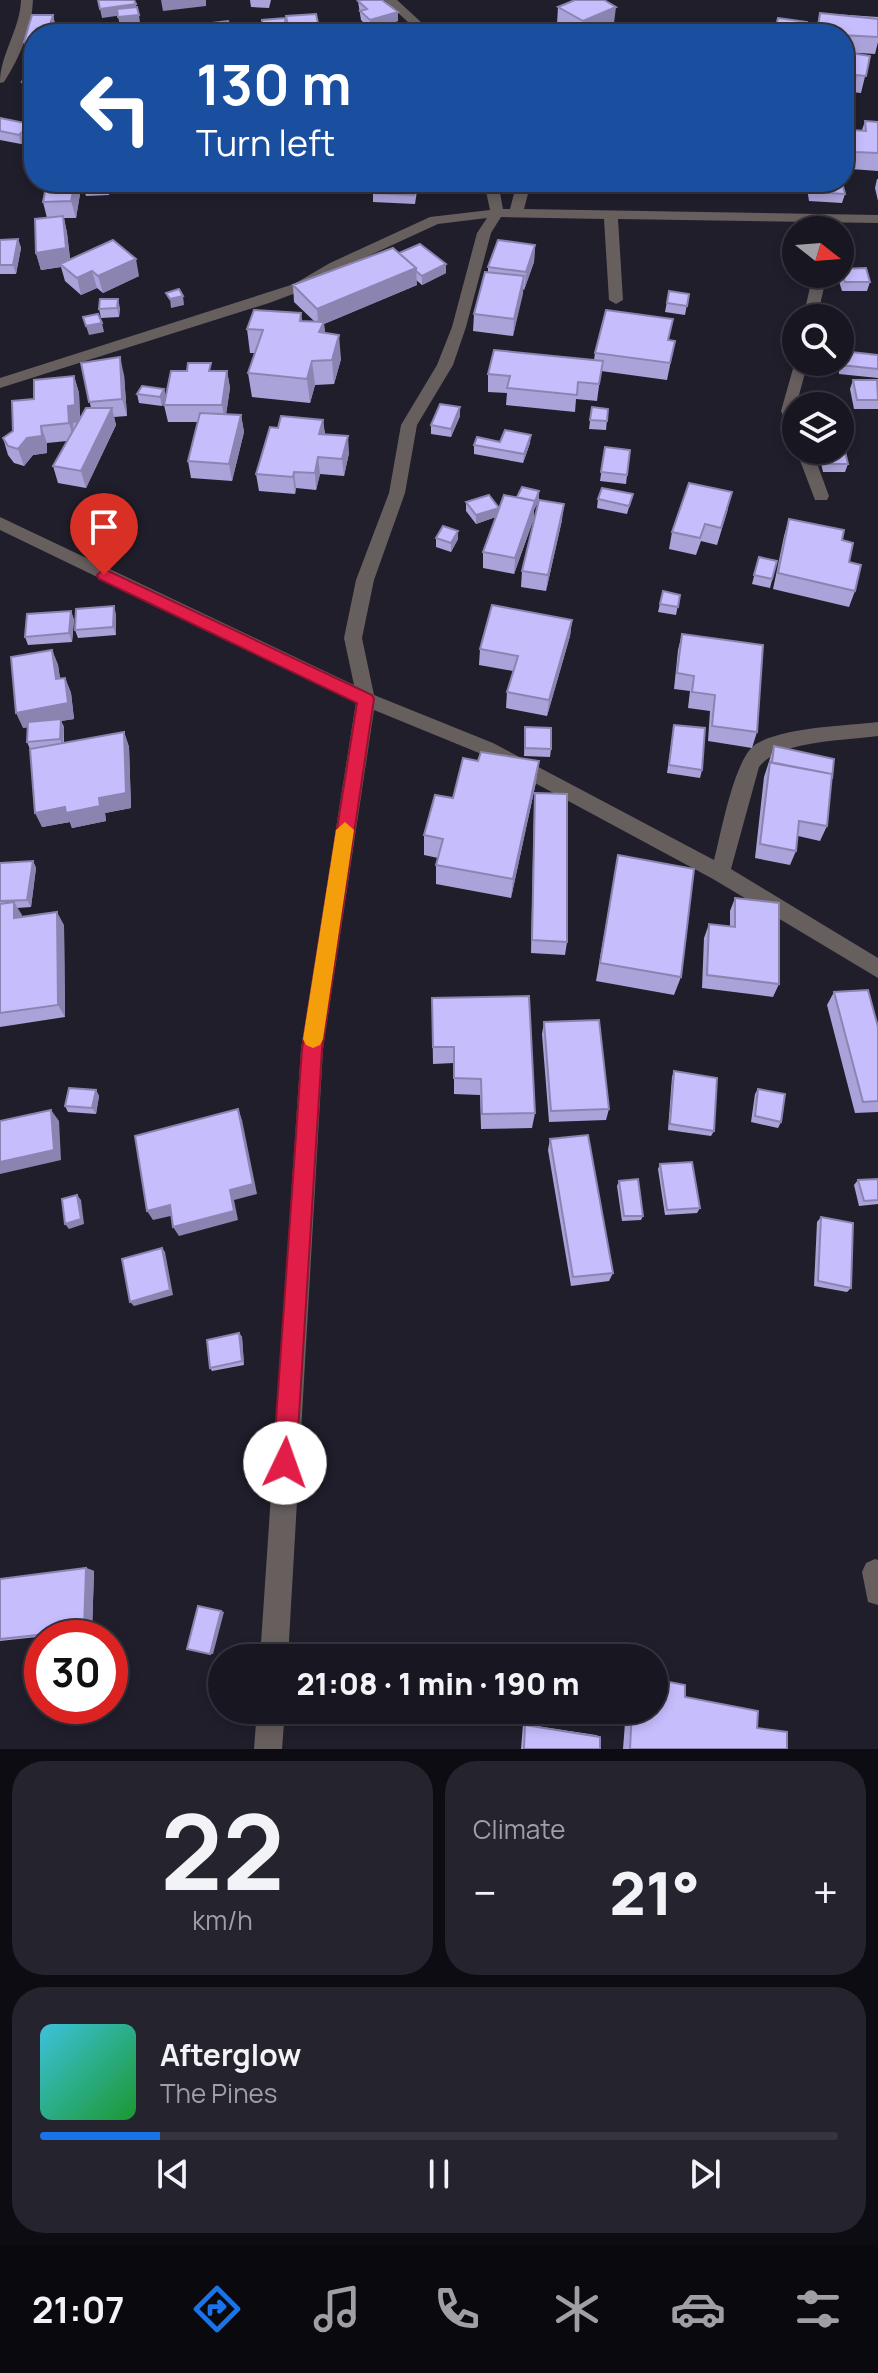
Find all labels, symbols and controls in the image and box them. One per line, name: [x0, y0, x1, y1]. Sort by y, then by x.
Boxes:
text: 130 m: [196, 45, 352, 122]
icon: left: [64, 56, 168, 160]
text: Turn left: [196, 118, 335, 167]
north arrow: [782, 216, 854, 288]
map controls: [782, 216, 854, 464]
button: search: [782, 304, 854, 376]
button: layers: [782, 392, 854, 464]
pin: [70, 493, 138, 575]
icon: arrive: [82, 505, 126, 549]
position arrow: [243, 1421, 327, 1505]
speed limit sign: 30: [24, 1620, 128, 1724]
text: 21:08 · 1 min · 190 m: [296, 1663, 580, 1704]
text: 22: [161, 1779, 284, 1921]
text: Climate: [473, 1811, 565, 1847]
text: 21°: [609, 1851, 700, 1933]
text: −: [473, 1862, 497, 1922]
text: +: [813, 1862, 838, 1922]
text: km/h: [192, 1902, 253, 1938]
text: Afterglow: [160, 2034, 301, 2075]
text: The Pines: [160, 2075, 277, 2111]
icon: previous: [151, 2152, 195, 2196]
icon: pause: [417, 2152, 461, 2196]
icon: next: [683, 2152, 727, 2196]
icon: directions: [189, 2281, 245, 2337]
icon: music: [309, 2281, 365, 2337]
icon: phone: [429, 2281, 485, 2337]
icon: climate: [549, 2281, 605, 2337]
icon: car: [670, 2281, 726, 2337]
icon: filters: [790, 2281, 846, 2337]
text: 21:07: [32, 2285, 125, 2334]

